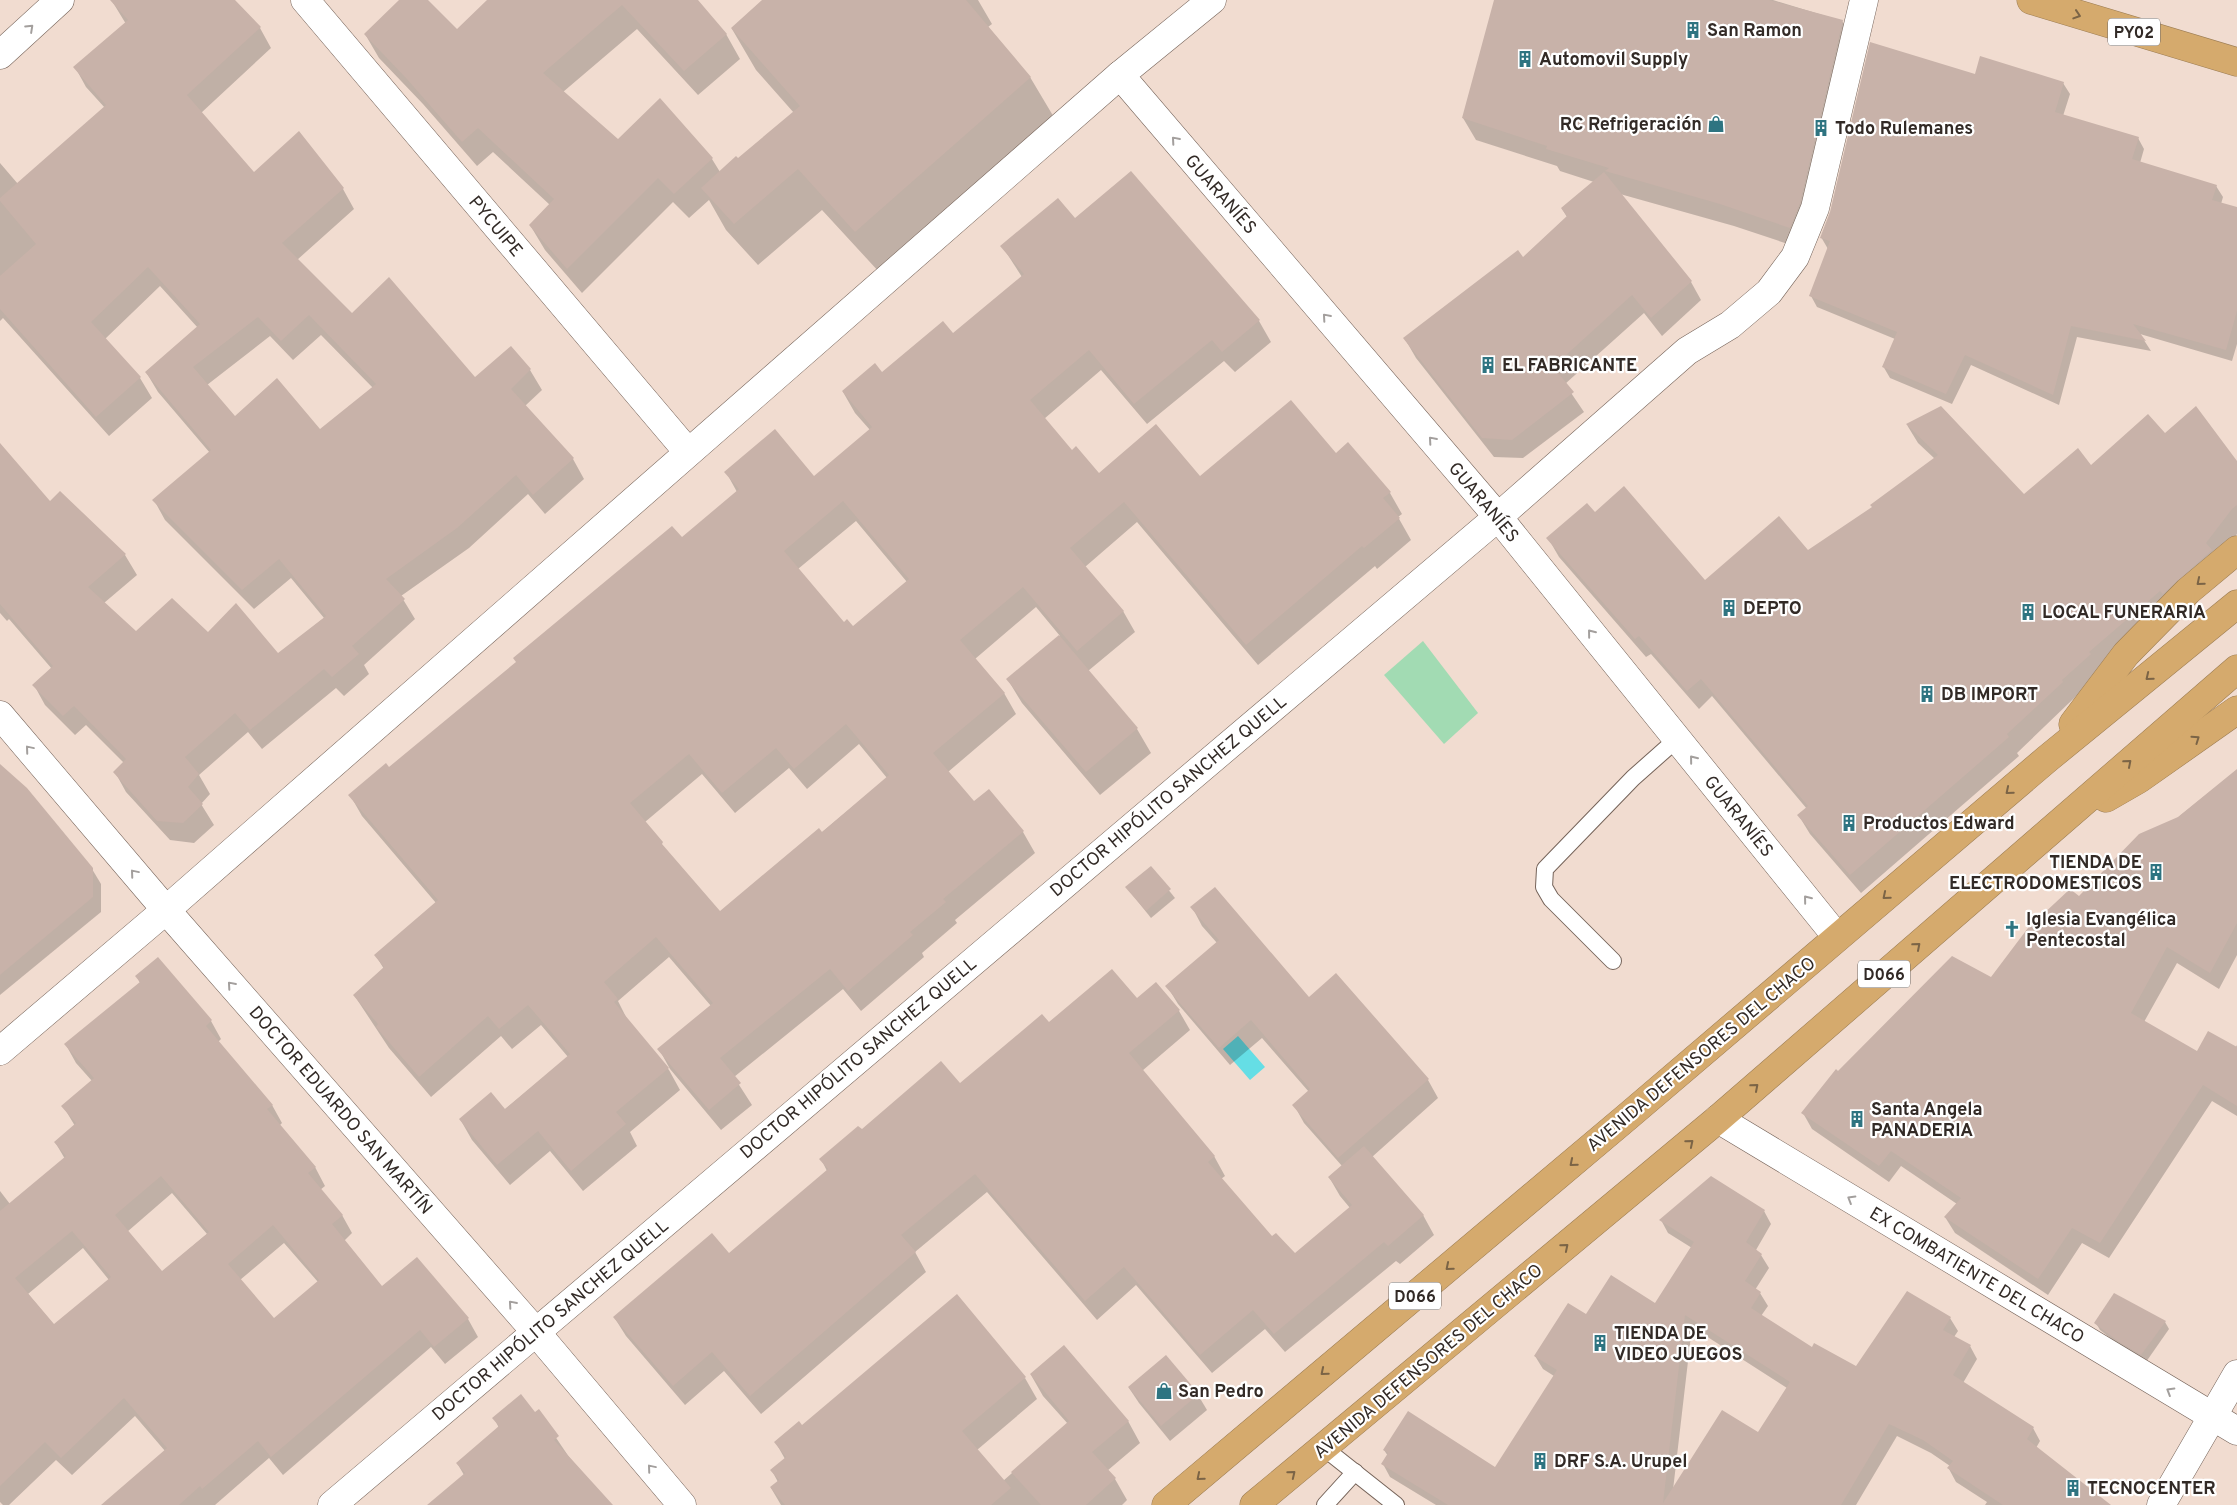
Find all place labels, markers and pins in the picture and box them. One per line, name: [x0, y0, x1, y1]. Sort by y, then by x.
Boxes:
building icon: San Ramon: [1683, 20, 1703, 40]
place label: San Ramon: [1707, 20, 1802, 43]
building icon: Automovil Supply: [1515, 49, 1535, 69]
place label: Automovil Supply: [1539, 49, 1688, 72]
place label: RC Refrigeración: [1560, 114, 1702, 137]
shop icon: RC Refrigeración: [1706, 114, 1726, 134]
building icon: Todo Rulemanes: [1811, 118, 1831, 138]
place label: Todo Rulemanes: [1835, 118, 1973, 141]
building icon: EL FABRICANTE: [1478, 355, 1498, 375]
place label: EL FABRICANTE: [1502, 355, 1637, 378]
building icon: DEPTO: [1719, 598, 1739, 618]
place label: DEPTO: [1743, 598, 1802, 621]
building icon: LOCAL FUNERARIA: [2018, 602, 2038, 622]
place label: LOCAL FUNERARIA: [2042, 602, 2206, 625]
building icon: DB IMPORT: [1917, 684, 1937, 704]
place label: DB IMPORT: [1941, 684, 2038, 707]
building icon: Productos Edward: [1839, 813, 1859, 833]
place label: Productos Edward: [1863, 813, 2015, 836]
place label: TIENDA DE ELECTRODOMESTICOS: [1949, 852, 2142, 896]
building icon: TIENDA DE ELECTRODOMESTICOS: [2146, 862, 2166, 882]
place label: Iglesia Evangélica Pentecostal: [2026, 909, 2176, 953]
church icon: Iglesia Evangélica Pentecostal: [2002, 919, 2022, 939]
place label: Santa Angela PANADERIA: [1871, 1099, 1983, 1143]
building icon: Santa Angela PANADERIA: [1847, 1109, 1867, 1129]
place label: TIENDA DE VIDEO JUEGOS: [1614, 1323, 1743, 1367]
building icon: TIENDA DE VIDEO JUEGOS: [1590, 1333, 1610, 1353]
shop icon: San Pedro: [1154, 1381, 1174, 1401]
place label: San Pedro: [1178, 1381, 1264, 1404]
building icon: DRF S.A. Urupel: [1530, 1451, 1550, 1471]
place label: DRF S.A. Urupel: [1554, 1451, 1688, 1474]
building icon: TECNOCENTER: [2063, 1478, 2083, 1498]
place label: TECNOCENTER: [2087, 1478, 2216, 1501]

